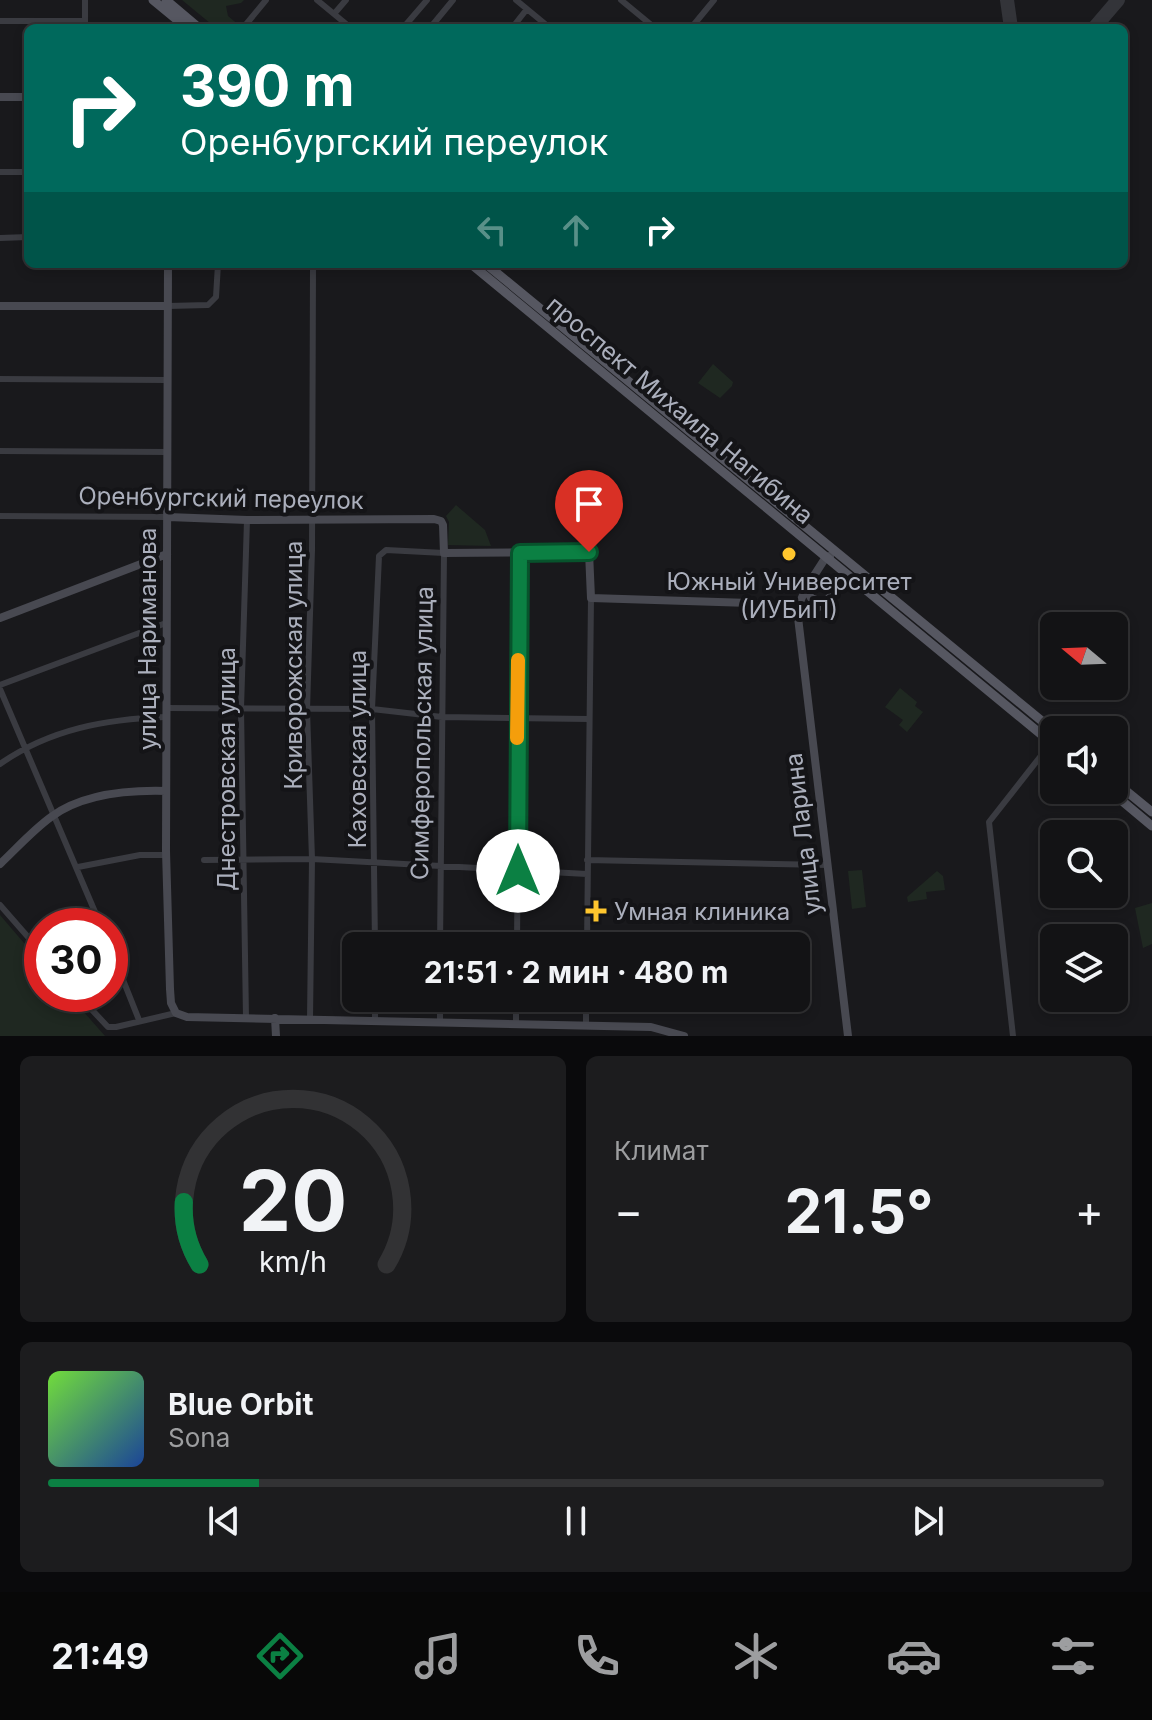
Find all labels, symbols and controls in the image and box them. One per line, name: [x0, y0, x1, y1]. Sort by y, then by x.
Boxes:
text: 390 m: [180, 52, 355, 120]
icon: right: [48, 56, 152, 160]
text: Оренбургский переулок: [180, 120, 608, 164]
icon: left: [470, 208, 514, 252]
icon: ahead: [554, 208, 598, 252]
icon: right: [638, 208, 682, 252]
street label: проспект Михаила Нагибина: [541, 290, 819, 530]
pin: [555, 470, 623, 552]
street label: Оренбургский переулок: [78, 481, 364, 515]
icon: arrive: [567, 482, 611, 526]
street label: улица Нариманова: [133, 528, 162, 750]
street label: Криворожская улица: [279, 541, 308, 789]
marker: Южный Университет (ИУБиП): [780, 545, 798, 563]
place label: Южный Университет (ИУБиП): [666, 567, 912, 624]
street label: Симферопольская улица: [405, 586, 439, 880]
north arrow: [1040, 612, 1128, 700]
map controls: [1040, 612, 1128, 1012]
street label: Днестровская улица: [212, 647, 241, 891]
street label: Каховская улица: [343, 650, 372, 848]
button: sound: [1040, 716, 1128, 804]
street label: улица Ларина: [779, 751, 827, 917]
button: search: [1040, 820, 1128, 908]
position arrow: [476, 829, 560, 913]
place label: Умная клиника: [614, 897, 790, 926]
marker: Умная клиника: [585, 900, 607, 922]
speed limit sign: 30: [24, 908, 128, 1012]
button: layers: [1040, 924, 1128, 1012]
text: 21:51 · 2 мин · 480 m: [424, 954, 728, 990]
text: Климат: [614, 1135, 709, 1166]
text: 20: [239, 1150, 347, 1251]
text: 21.5°: [785, 1175, 933, 1247]
text: −: [614, 1184, 643, 1238]
text: +: [1075, 1184, 1104, 1238]
text: km/h: [259, 1244, 327, 1279]
text: Blue Orbit: [168, 1386, 313, 1422]
text: Sona: [168, 1422, 230, 1453]
icon: previous: [202, 1499, 246, 1543]
icon: pause: [554, 1499, 598, 1543]
icon: next: [906, 1499, 950, 1543]
icon: directions: [252, 1628, 308, 1684]
icon: music: [410, 1628, 466, 1684]
icon: phone: [569, 1628, 625, 1684]
icon: climate: [728, 1628, 784, 1684]
icon: car: [886, 1628, 942, 1684]
icon: filters: [1045, 1628, 1101, 1684]
text: 21:49: [51, 1634, 149, 1678]

